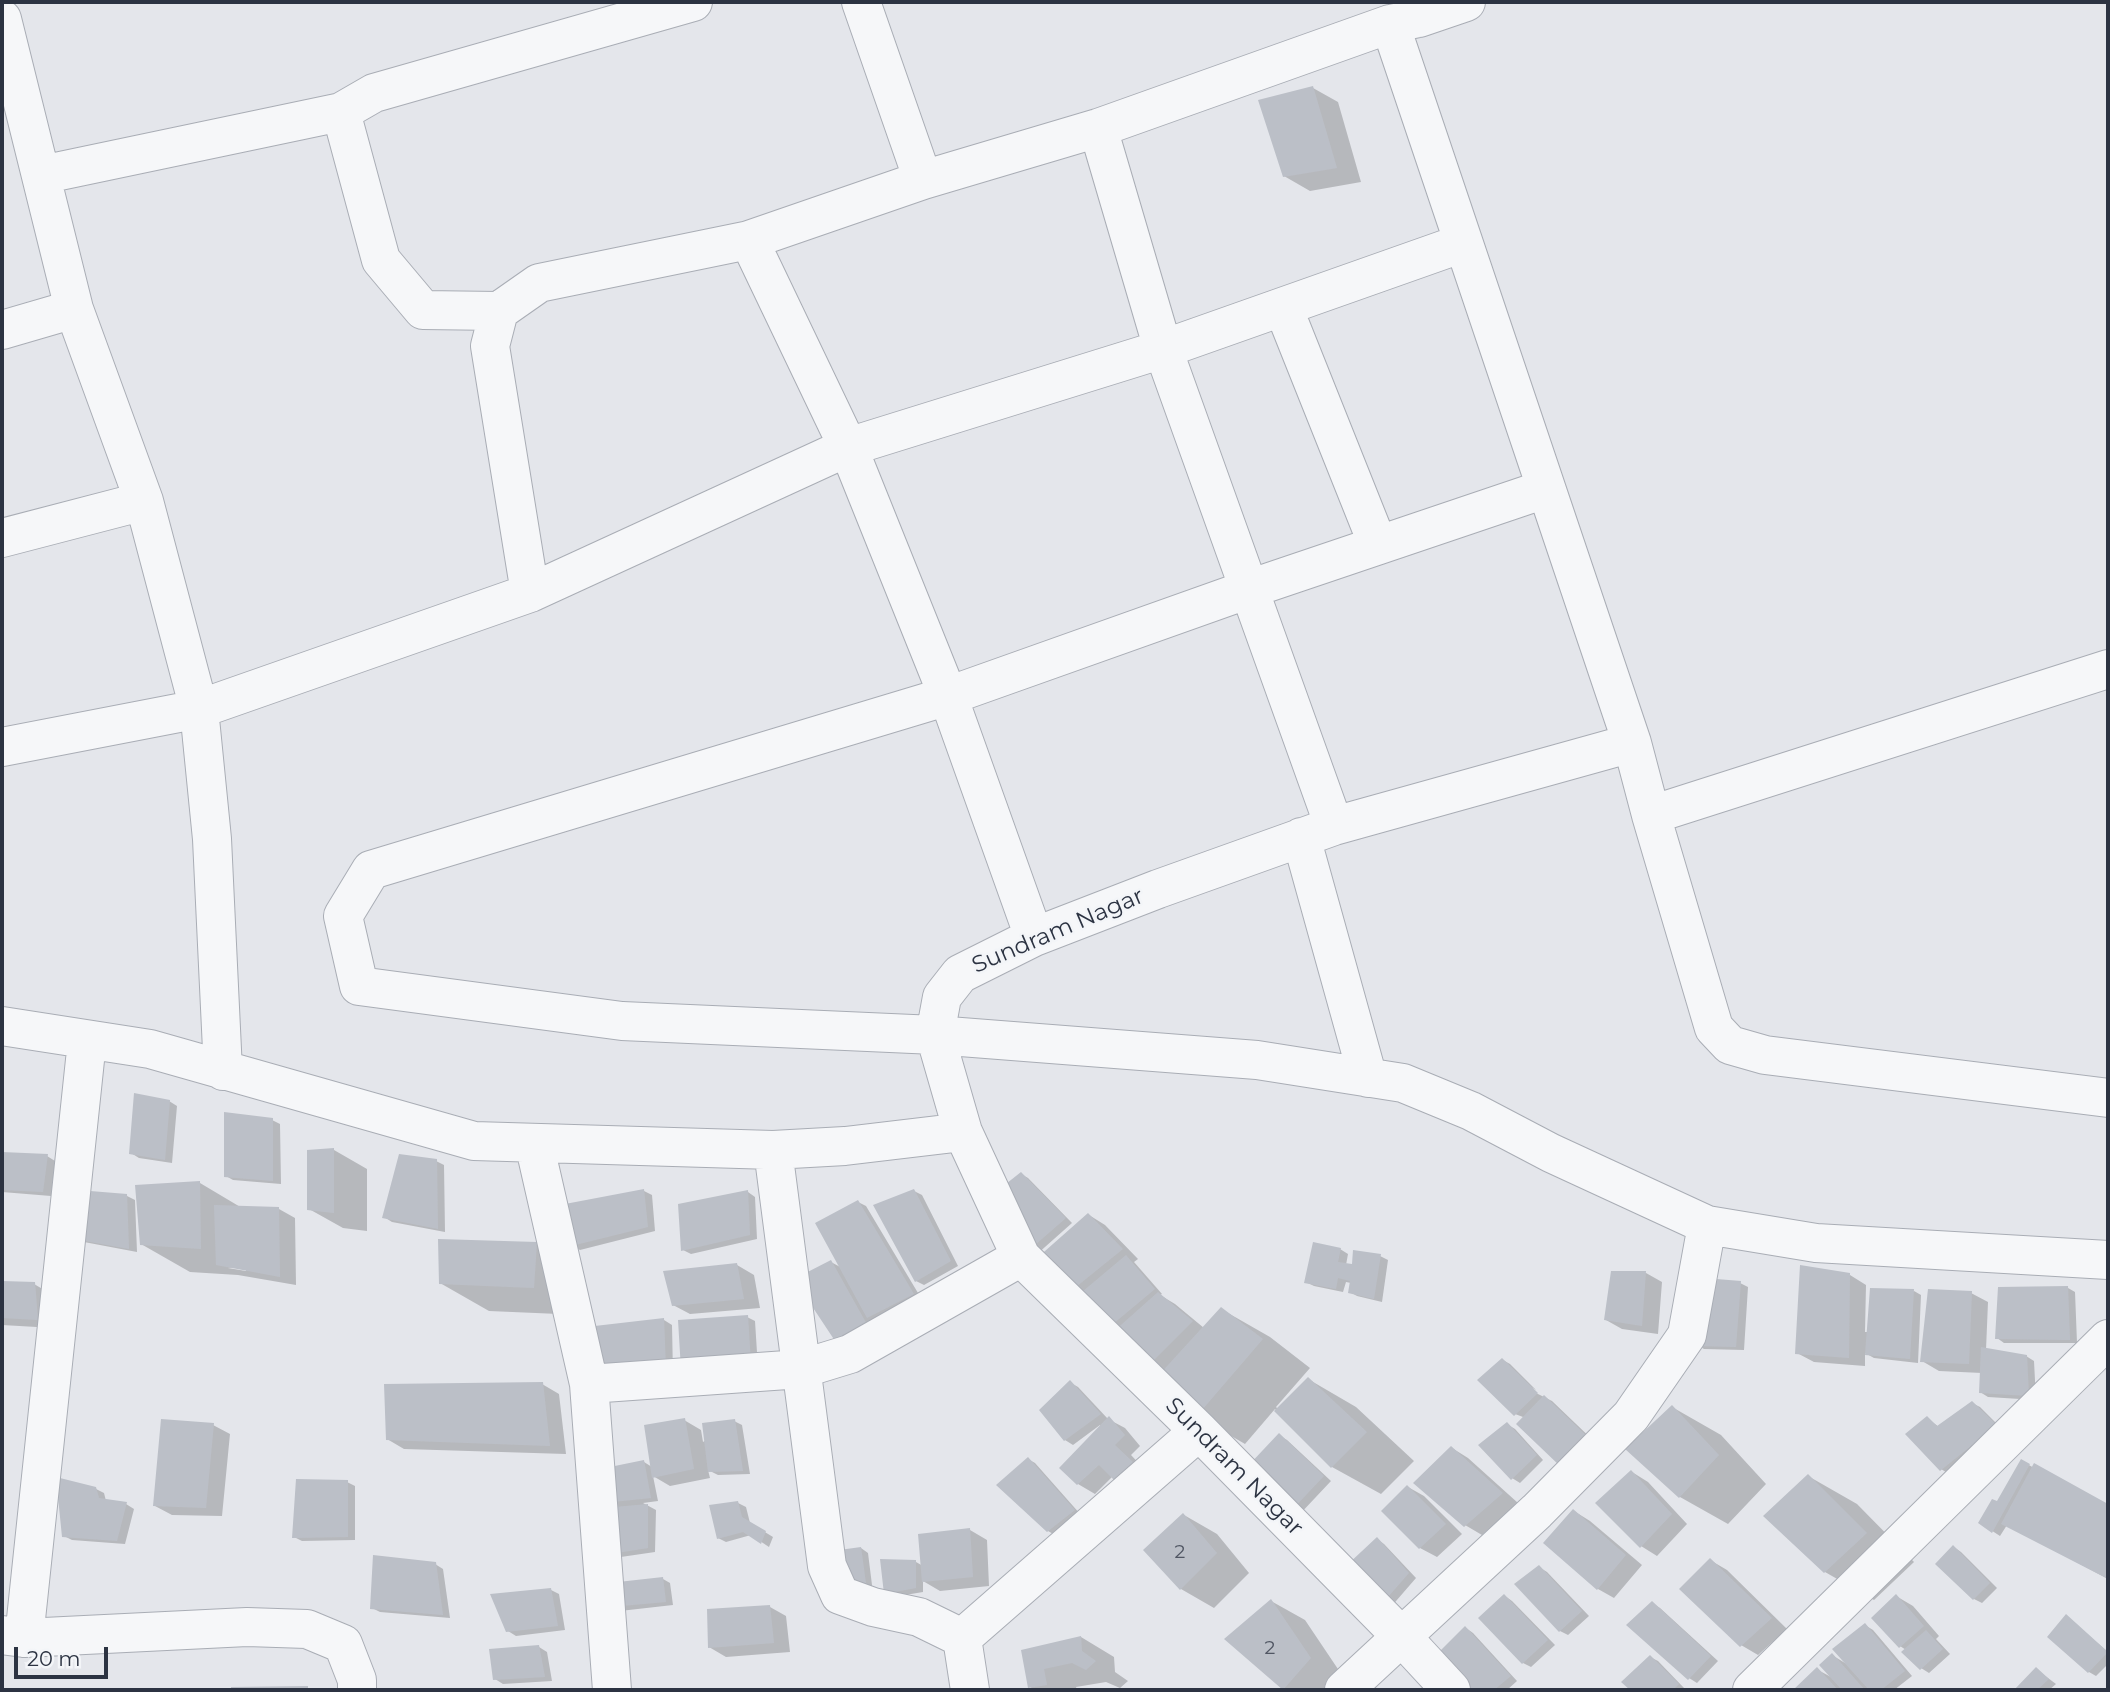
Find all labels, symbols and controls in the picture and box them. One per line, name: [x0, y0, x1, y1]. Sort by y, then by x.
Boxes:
street label: Sundram Nagar: [968, 882, 1148, 980]
street label: Sundram Nagar: [1159, 1392, 1309, 1542]
house number: 2: [1175, 1541, 1185, 1563]
scale bar: [18, 1632, 112, 1676]
house number: 2: [1265, 1637, 1275, 1659]
text: 20 m: [27, 1646, 81, 1671]

